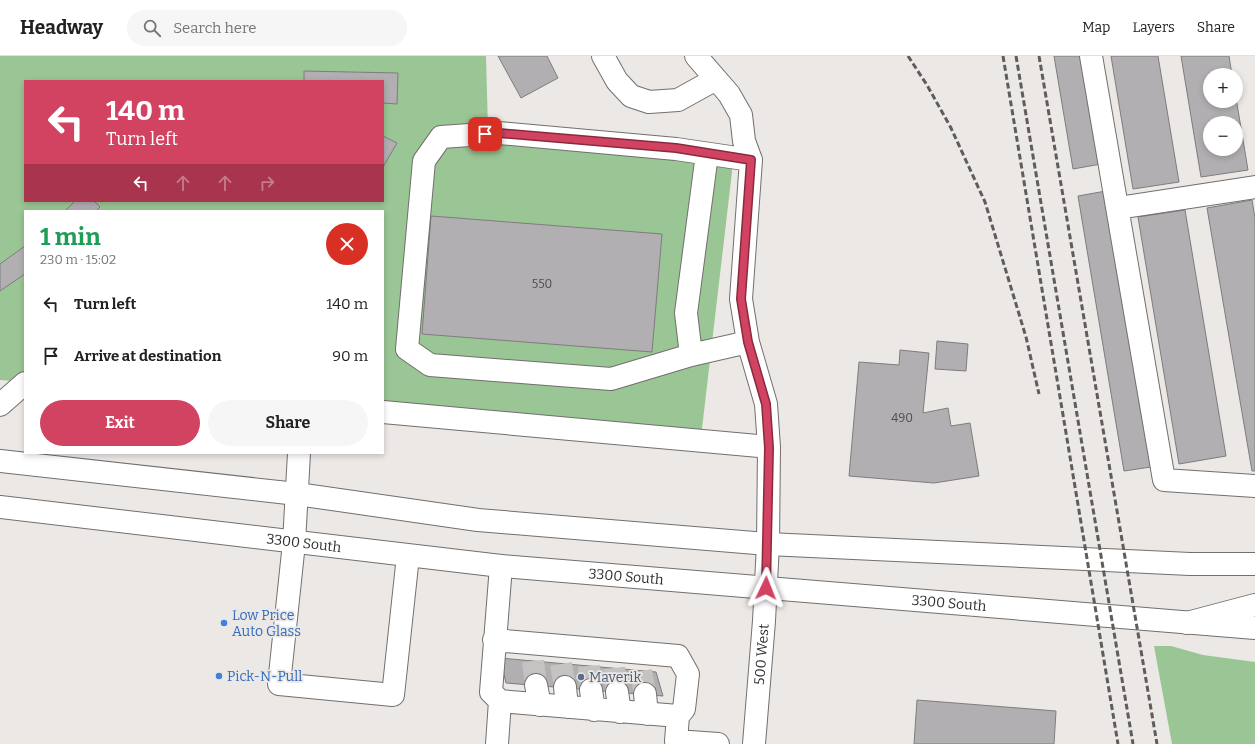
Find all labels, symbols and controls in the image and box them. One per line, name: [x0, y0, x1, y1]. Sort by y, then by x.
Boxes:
search box: [127, 10, 407, 46]
text: Headway: [20, 16, 103, 39]
icon: search: [141, 17, 163, 39]
text: Search here: [173, 19, 256, 37]
text: Map: [1082, 19, 1110, 36]
text: Layers: [1132, 19, 1175, 36]
text: Share: [1197, 19, 1235, 36]
map controls: [1203, 68, 1243, 156]
button: +: [1203, 68, 1243, 108]
text: 140 m: [106, 94, 185, 127]
icon: left: [40, 96, 92, 148]
button: −: [1203, 116, 1243, 156]
pin: [468, 117, 502, 151]
icon: arrive: [474, 123, 496, 145]
text: Turn left: [106, 128, 178, 150]
icon: left: [130, 172, 152, 194]
icon: ahead: [172, 172, 194, 194]
icon: ahead: [214, 172, 236, 194]
icon: right: [256, 172, 278, 194]
text: 1 min: [40, 223, 101, 251]
button: close: [326, 223, 368, 265]
text: 230 m · 15:02: [40, 252, 116, 267]
house number: 550: [532, 277, 552, 291]
icon: left: [40, 293, 62, 315]
text: Turn left: [74, 295, 136, 313]
text: 140 m: [326, 295, 368, 313]
icon: arrive: [40, 345, 62, 367]
text: Arrive at destination: [74, 347, 221, 365]
text: 90 m: [332, 347, 368, 365]
button: Exit: [40, 400, 200, 446]
button: Share: [208, 400, 368, 446]
house number: 490: [891, 411, 913, 425]
street label: 3300 South: [266, 530, 342, 556]
street label: 3300 South: [588, 565, 665, 588]
position arrow: [745, 567, 787, 609]
street label: 3300 South: [911, 591, 987, 614]
place label: Low Price Auto Glass: [232, 607, 301, 640]
marker: Low Price Auto Glass: [219, 618, 229, 628]
street label: 500 West: [750, 623, 772, 685]
place label: Pick-N-Pull: [227, 668, 302, 685]
place label: Maverik: [589, 669, 641, 686]
marker: Pick-N-Pull: [214, 671, 224, 681]
marker: Maverik: [576, 672, 586, 682]

